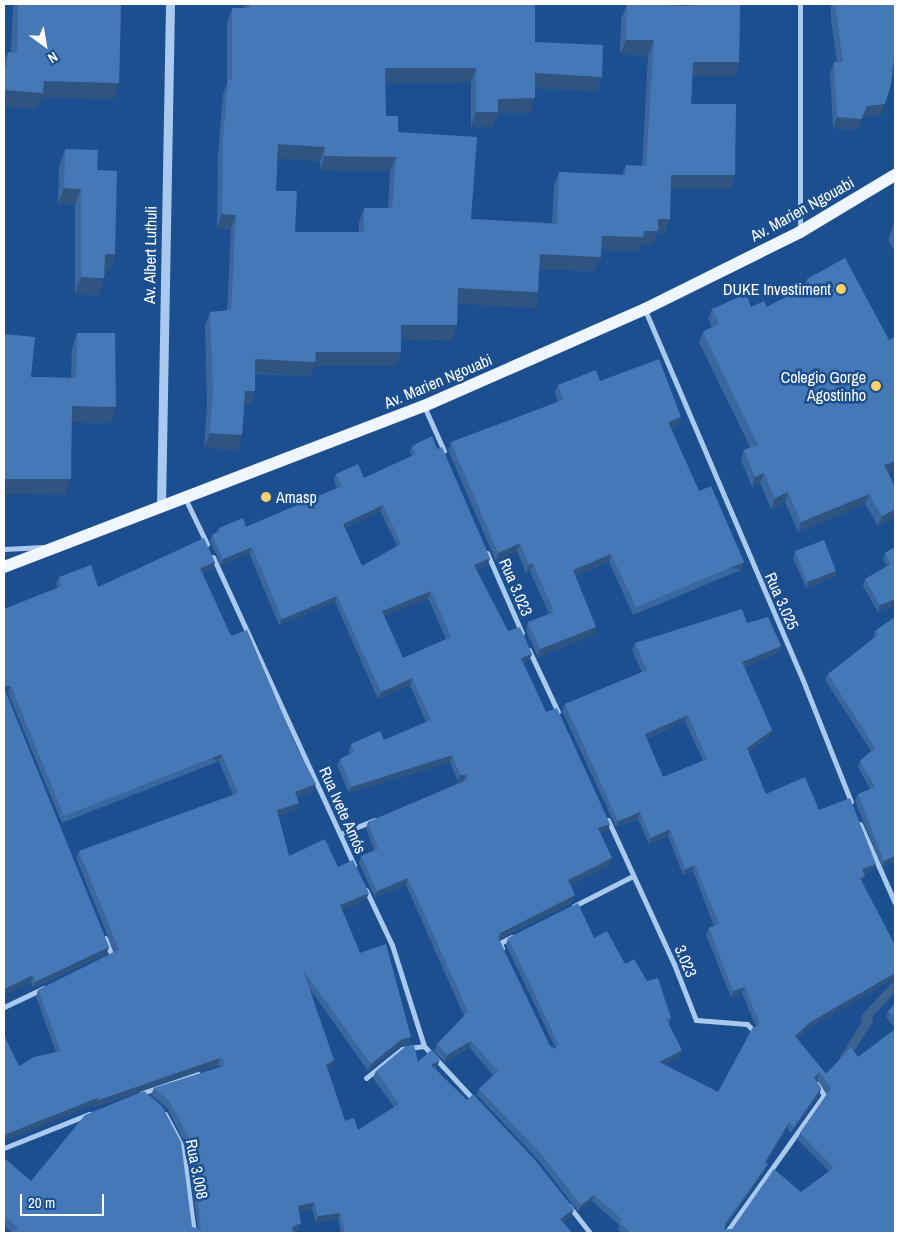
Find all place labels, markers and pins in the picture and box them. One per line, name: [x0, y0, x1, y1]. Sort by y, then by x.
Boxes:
place label: DUKE Investiment: [723, 279, 831, 299]
marker: DUKE Investiment: [835, 283, 847, 295]
place label: Colegio Gorge Agostinho: [781, 367, 866, 405]
marker: Colegio Gorge Agostinho: [870, 380, 882, 392]
place label: Amasp: [276, 487, 317, 507]
marker: Amasp: [260, 491, 272, 503]

